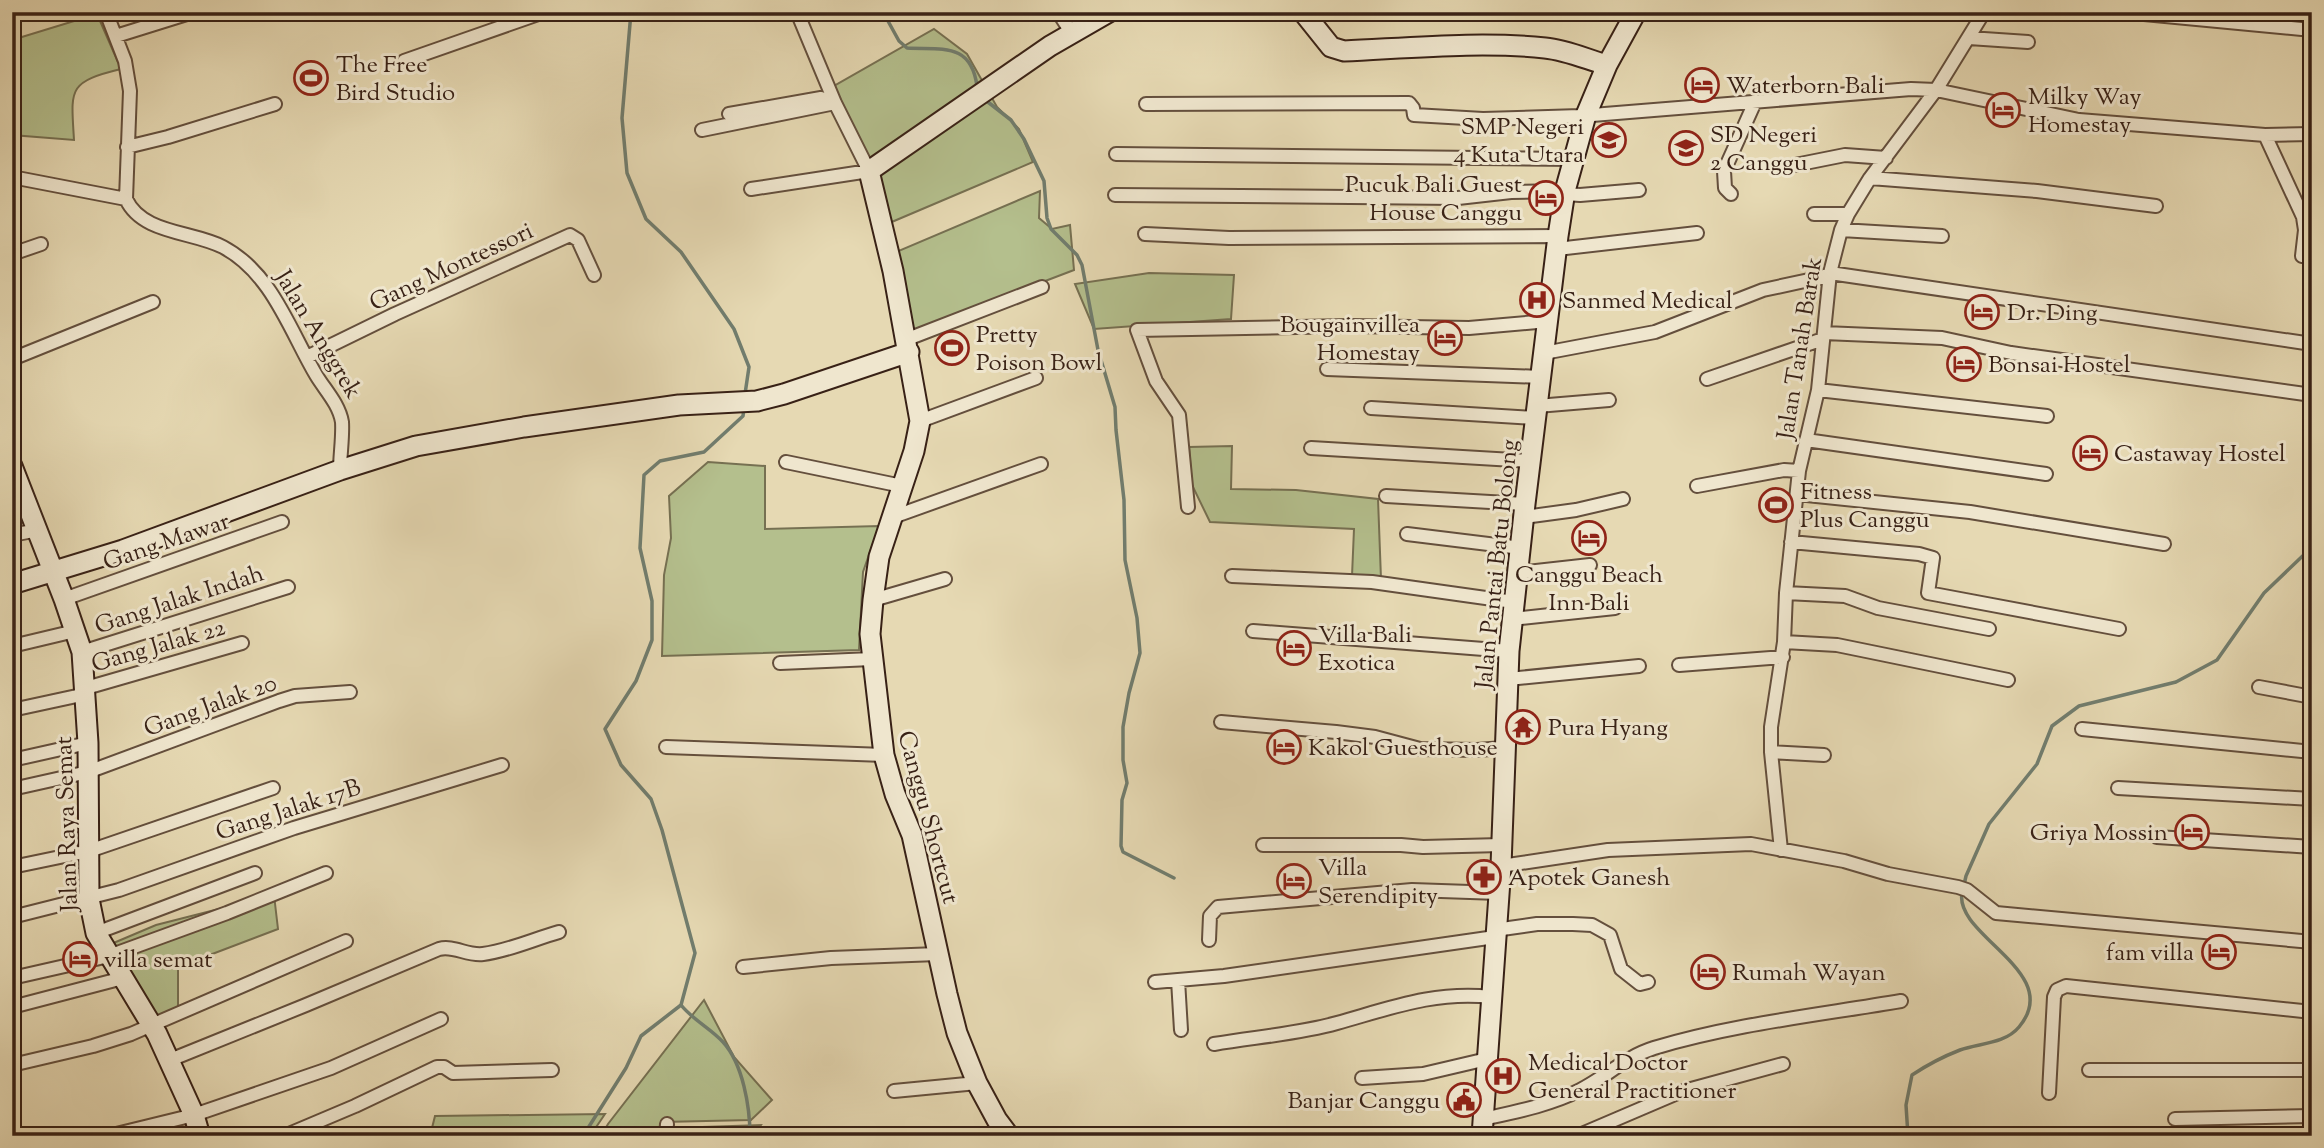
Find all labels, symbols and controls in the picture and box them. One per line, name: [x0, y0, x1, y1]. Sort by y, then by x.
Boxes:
place label: The Free Bird Studio: [336, 49, 455, 111]
sports icon: The Free Bird Studio: [292, 59, 330, 97]
hotel icon: Waterborn Bali: [1683, 66, 1721, 104]
place label: Waterborn Bali: [1726, 70, 1885, 104]
place label: Milky Way Homestay: [2028, 81, 2141, 143]
hotel icon: Milky Way Homestay: [1984, 91, 2022, 129]
place label: SMP Negeri 4 Kuta Utara: [1453, 111, 1584, 173]
place label: SD Negeri 2 Canggu: [1710, 119, 1817, 181]
school or university icon: SMP Negeri 4 Kuta Utara: [1590, 121, 1628, 159]
school or university icon: SD Negeri 2 Canggu: [1667, 129, 1705, 167]
place label: Pucuk Bali Guest House Canggu: [1345, 169, 1522, 231]
hotel icon: Pucuk Bali Guest House Canggu: [1527, 179, 1565, 217]
street label: Gang Montessori: [364, 215, 540, 321]
street label: Jalan Tanah Barak: [1769, 255, 1832, 444]
street label: Jalan Anggrek: [264, 262, 369, 406]
hospital icon: Sanmed Medical: [1518, 281, 1556, 319]
place label: Sanmed Medical: [1562, 285, 1733, 319]
hotel icon: Dr. Ding: [1963, 293, 2001, 331]
place label: Dr. Ding: [2007, 297, 2098, 331]
place label: Bougainvillea Homestay: [1280, 309, 1420, 371]
place label: Pretty Poison Bowl: [976, 319, 1103, 381]
hotel icon: Bougainvillea Homestay: [1426, 319, 1464, 357]
sports icon: Pretty Poison Bowl: [933, 329, 971, 367]
hotel icon: Bonsai Hostel: [1945, 345, 1983, 383]
place label: Bonsai Hostel: [1988, 349, 2131, 383]
hotel icon: Castaway Hostel: [2071, 434, 2109, 472]
street label: Jalan Pantai Batu Bolong: [1468, 437, 1528, 693]
place label: Castaway Hostel: [2114, 438, 2286, 472]
place label: Fitness Plus Canggu: [1800, 476, 1930, 538]
sports icon: Fitness Plus Canggu: [1757, 486, 1795, 524]
street label: Gang Mawar: [99, 505, 235, 580]
hotel icon: Canggu Beach Inn Bali: [1570, 519, 1608, 557]
street label: Gang Jalak Indah: [91, 558, 269, 644]
place label: Canggu Beach Inn Bali: [1515, 559, 1663, 621]
street label: Gang Jalak 22: [88, 612, 230, 682]
place label: Villa Bali Exotica: [1318, 619, 1412, 681]
hotel icon: Villa Bali Exotica: [1275, 629, 1313, 667]
street label: Gang Jalak 20: [139, 667, 282, 747]
temple icon: Pura Hyang: [1504, 708, 1542, 746]
place label: Pura Hyang: [1548, 712, 1668, 746]
street label: Canggu Shortcut: [888, 727, 966, 908]
hotel icon: Kakol Guesthouse: [1265, 728, 1303, 766]
place label: Kakol Guesthouse: [1308, 732, 1498, 766]
street label: Jalan Raya Semat: [48, 736, 88, 914]
street label: Gang Jalak 17B: [212, 771, 366, 850]
hotel icon: Griya Mossin: [2173, 813, 2211, 851]
place label: Griya Mossin: [2030, 817, 2168, 851]
place label: Villa Serendipity: [1318, 852, 1438, 914]
pharmacy icon: Apotek Ganesh: [1465, 858, 1503, 896]
hotel icon: Villa Serendipity: [1275, 862, 1313, 900]
place label: Apotek Ganesh: [1508, 862, 1670, 896]
hotel icon: fam villa: [2200, 933, 2238, 971]
place label: fam villa: [2106, 937, 2194, 971]
hotel icon: villa semat: [61, 940, 99, 978]
place label: villa semat: [104, 944, 212, 978]
hotel icon: Rumah Wayan: [1689, 953, 1727, 991]
place label: Rumah Wayan: [1732, 957, 1886, 991]
place label: Medical Doctor General Practitioner: [1528, 1047, 1737, 1109]
hospital icon: Medical Doctor General Practitioner: [1484, 1057, 1522, 1095]
public building icon: Banjar Canggu: [1445, 1081, 1483, 1119]
place label: Banjar Canggu: [1287, 1085, 1440, 1119]

